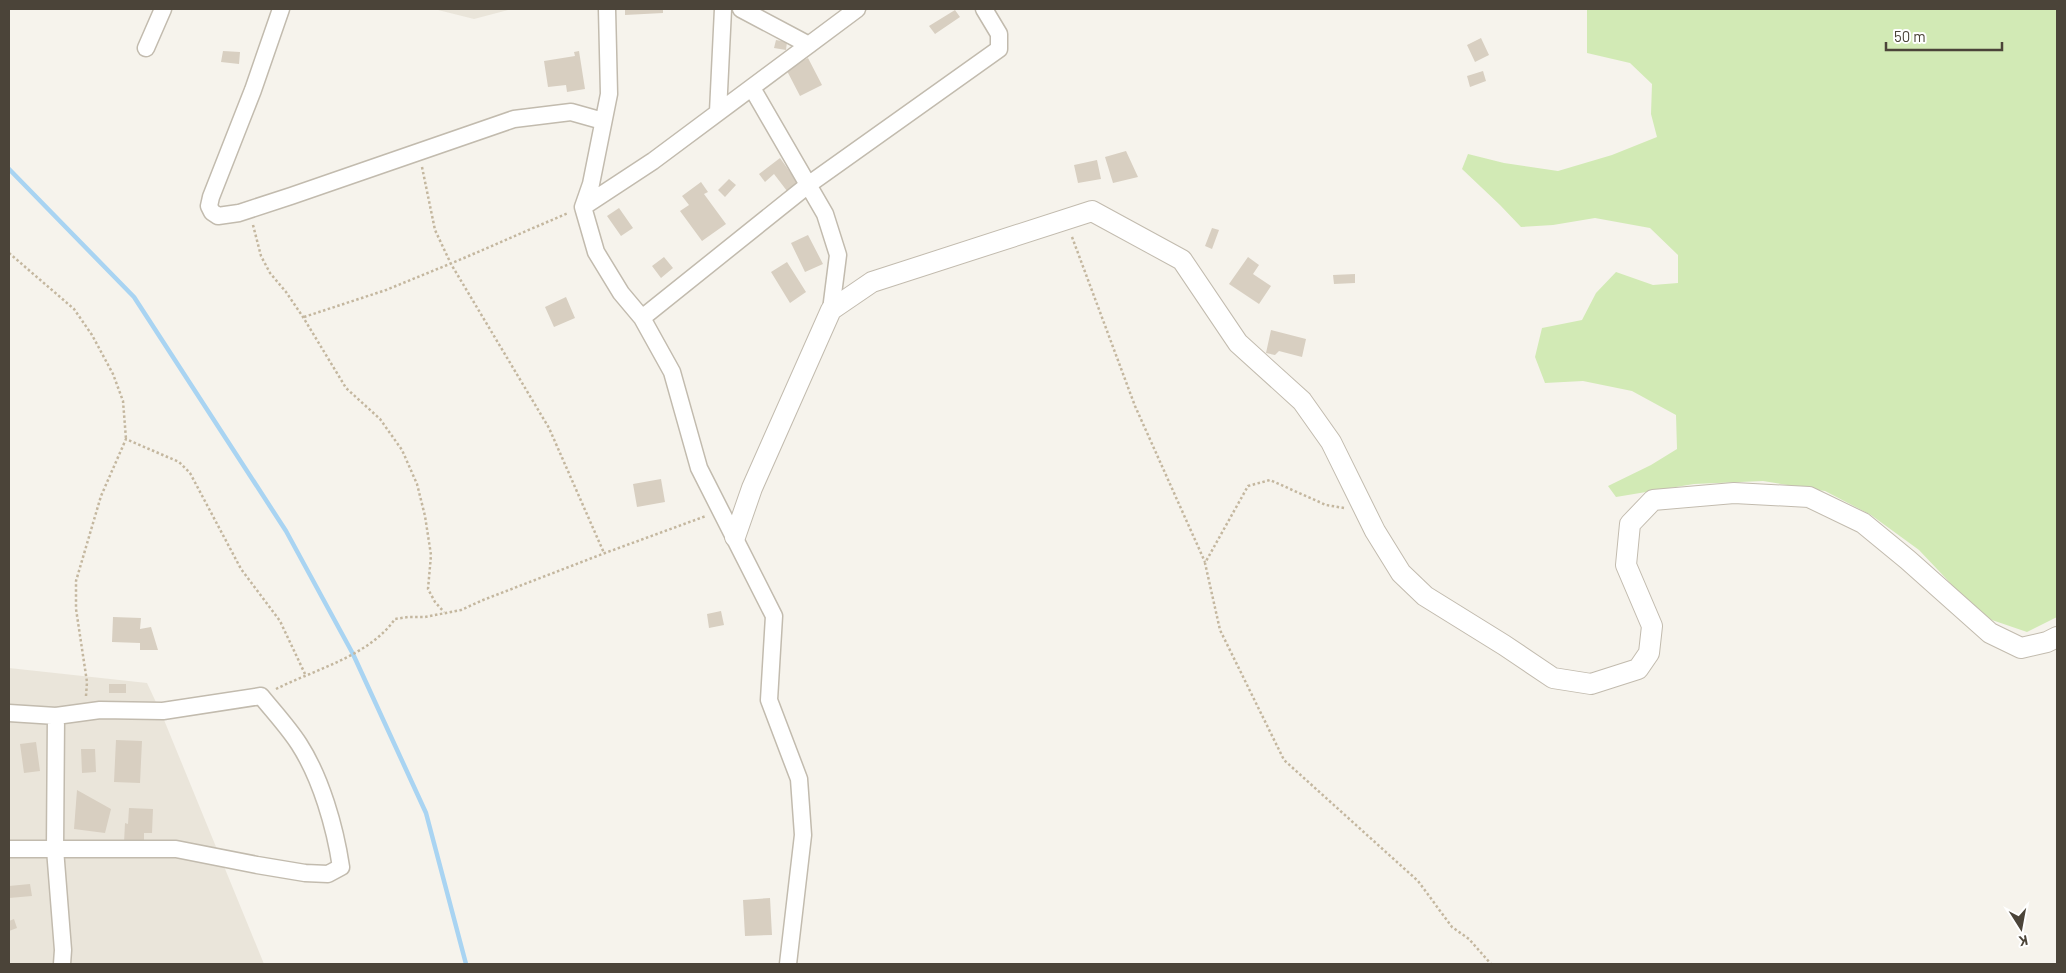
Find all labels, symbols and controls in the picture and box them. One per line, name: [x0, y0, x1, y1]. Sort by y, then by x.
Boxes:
scale bar: [1886, 20, 2002, 52]
text: 50 m: [1894, 27, 1926, 45]
north arrow: [1996, 903, 2046, 953]
text: K: [2017, 932, 2030, 950]

